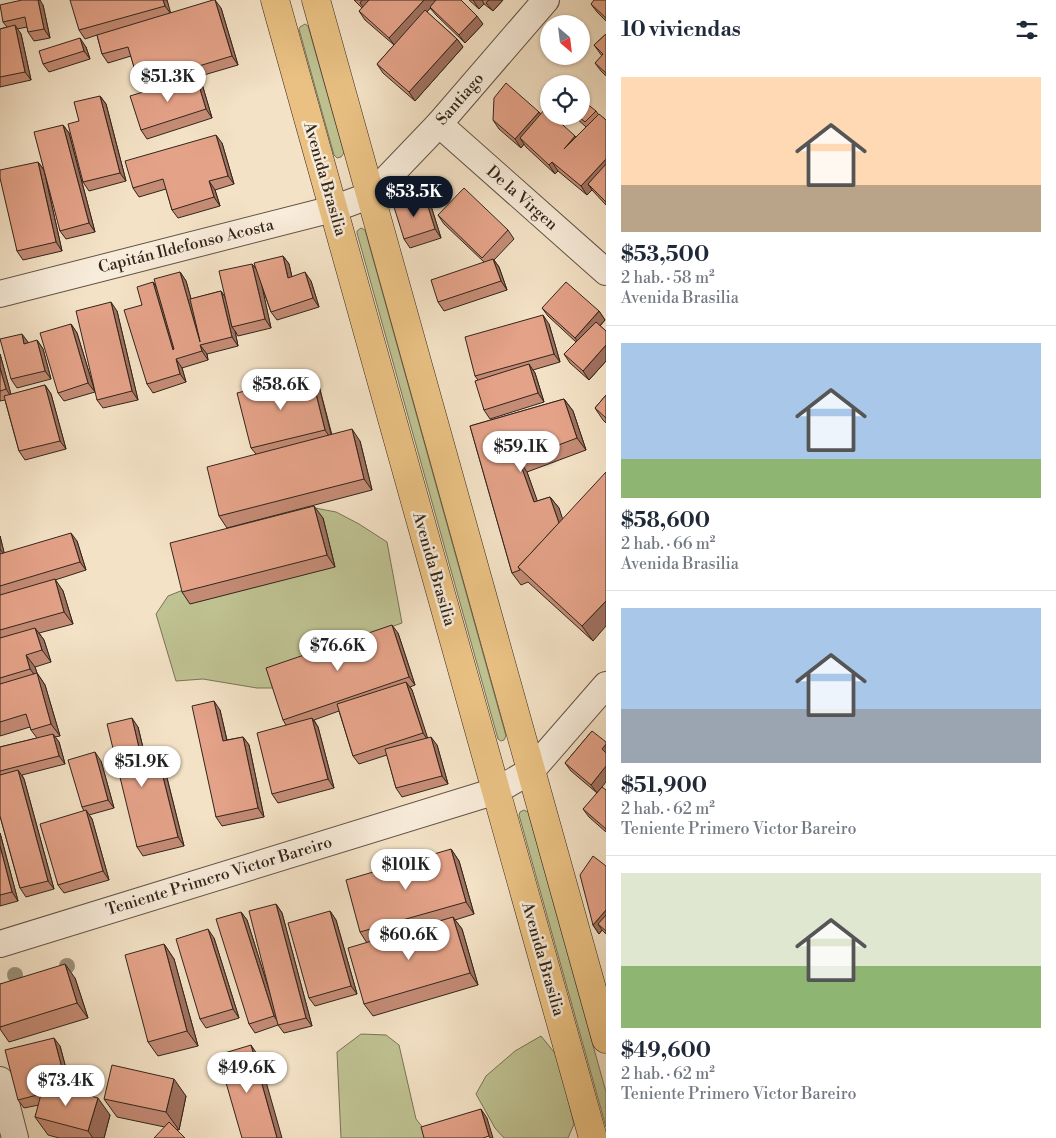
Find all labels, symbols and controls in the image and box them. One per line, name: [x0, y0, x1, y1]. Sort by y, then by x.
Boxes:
north arrow: [540, 15, 590, 65]
map controls: [540, 15, 590, 125]
icon: filters: [1013, 16, 1041, 44]
text: 10 viviendas: [621, 17, 741, 43]
pin: $51.3K: [127, 61, 209, 103]
text: $51.3K: [141, 67, 195, 87]
street label: Santiago: [432, 69, 488, 129]
button: locate: [540, 75, 590, 125]
icon: home: [786, 110, 876, 200]
street label: Avenida Brasilia: [299, 119, 351, 239]
street label: De la Virgen: [482, 162, 562, 235]
pin: $53.5K: [373, 176, 455, 218]
text: $53.5K: [386, 182, 442, 202]
street label: Capitán Ildefonso Acosta: [96, 214, 277, 278]
text: $53,500: [621, 242, 709, 268]
text: 2 hab. · 58 m²: [621, 268, 715, 288]
text: Avenida Brasilia: [621, 288, 739, 308]
pin: $58.6K: [240, 368, 322, 411]
text: $58.6K: [252, 375, 310, 395]
icon: home: [786, 375, 876, 465]
pin: $59.1K: [480, 430, 562, 473]
text: $59.1K: [494, 437, 548, 457]
text: $58,600: [621, 508, 710, 534]
street label: Avenida Brasilia: [408, 509, 460, 629]
text: 2 hab. · 66 m²: [621, 534, 715, 554]
text: Avenida Brasilia: [621, 554, 739, 574]
pin: $76.6K: [297, 630, 379, 672]
text: $76.6K: [310, 636, 366, 656]
icon: home: [786, 640, 876, 730]
pin: $51.9K: [101, 746, 183, 788]
text: $51.9K: [115, 752, 169, 772]
text: $51,900: [621, 773, 707, 799]
text: 2 hab. · 62 m²: [621, 799, 715, 819]
text: Teniente Primero Victor Bareiro: [621, 819, 857, 839]
street label: Teniente Primero Victor Bareiro: [103, 832, 335, 920]
pin: $101K: [371, 848, 441, 891]
text: $101K: [382, 855, 430, 875]
street label: Avenida Brasilia: [517, 899, 569, 1019]
icon: home: [786, 905, 876, 995]
pin: $60.6K: [368, 918, 450, 961]
text: $60.6K: [380, 925, 438, 945]
text: $49,600: [621, 1038, 711, 1064]
pin: $49.6K: [206, 1052, 288, 1094]
text: $49.6K: [218, 1058, 276, 1078]
pin: $73.4K: [25, 1064, 107, 1107]
text: 2 hab. · 62 m²: [621, 1064, 715, 1084]
text: $73.4K: [38, 1071, 94, 1091]
text: Teniente Primero Victor Bareiro: [621, 1084, 857, 1104]

